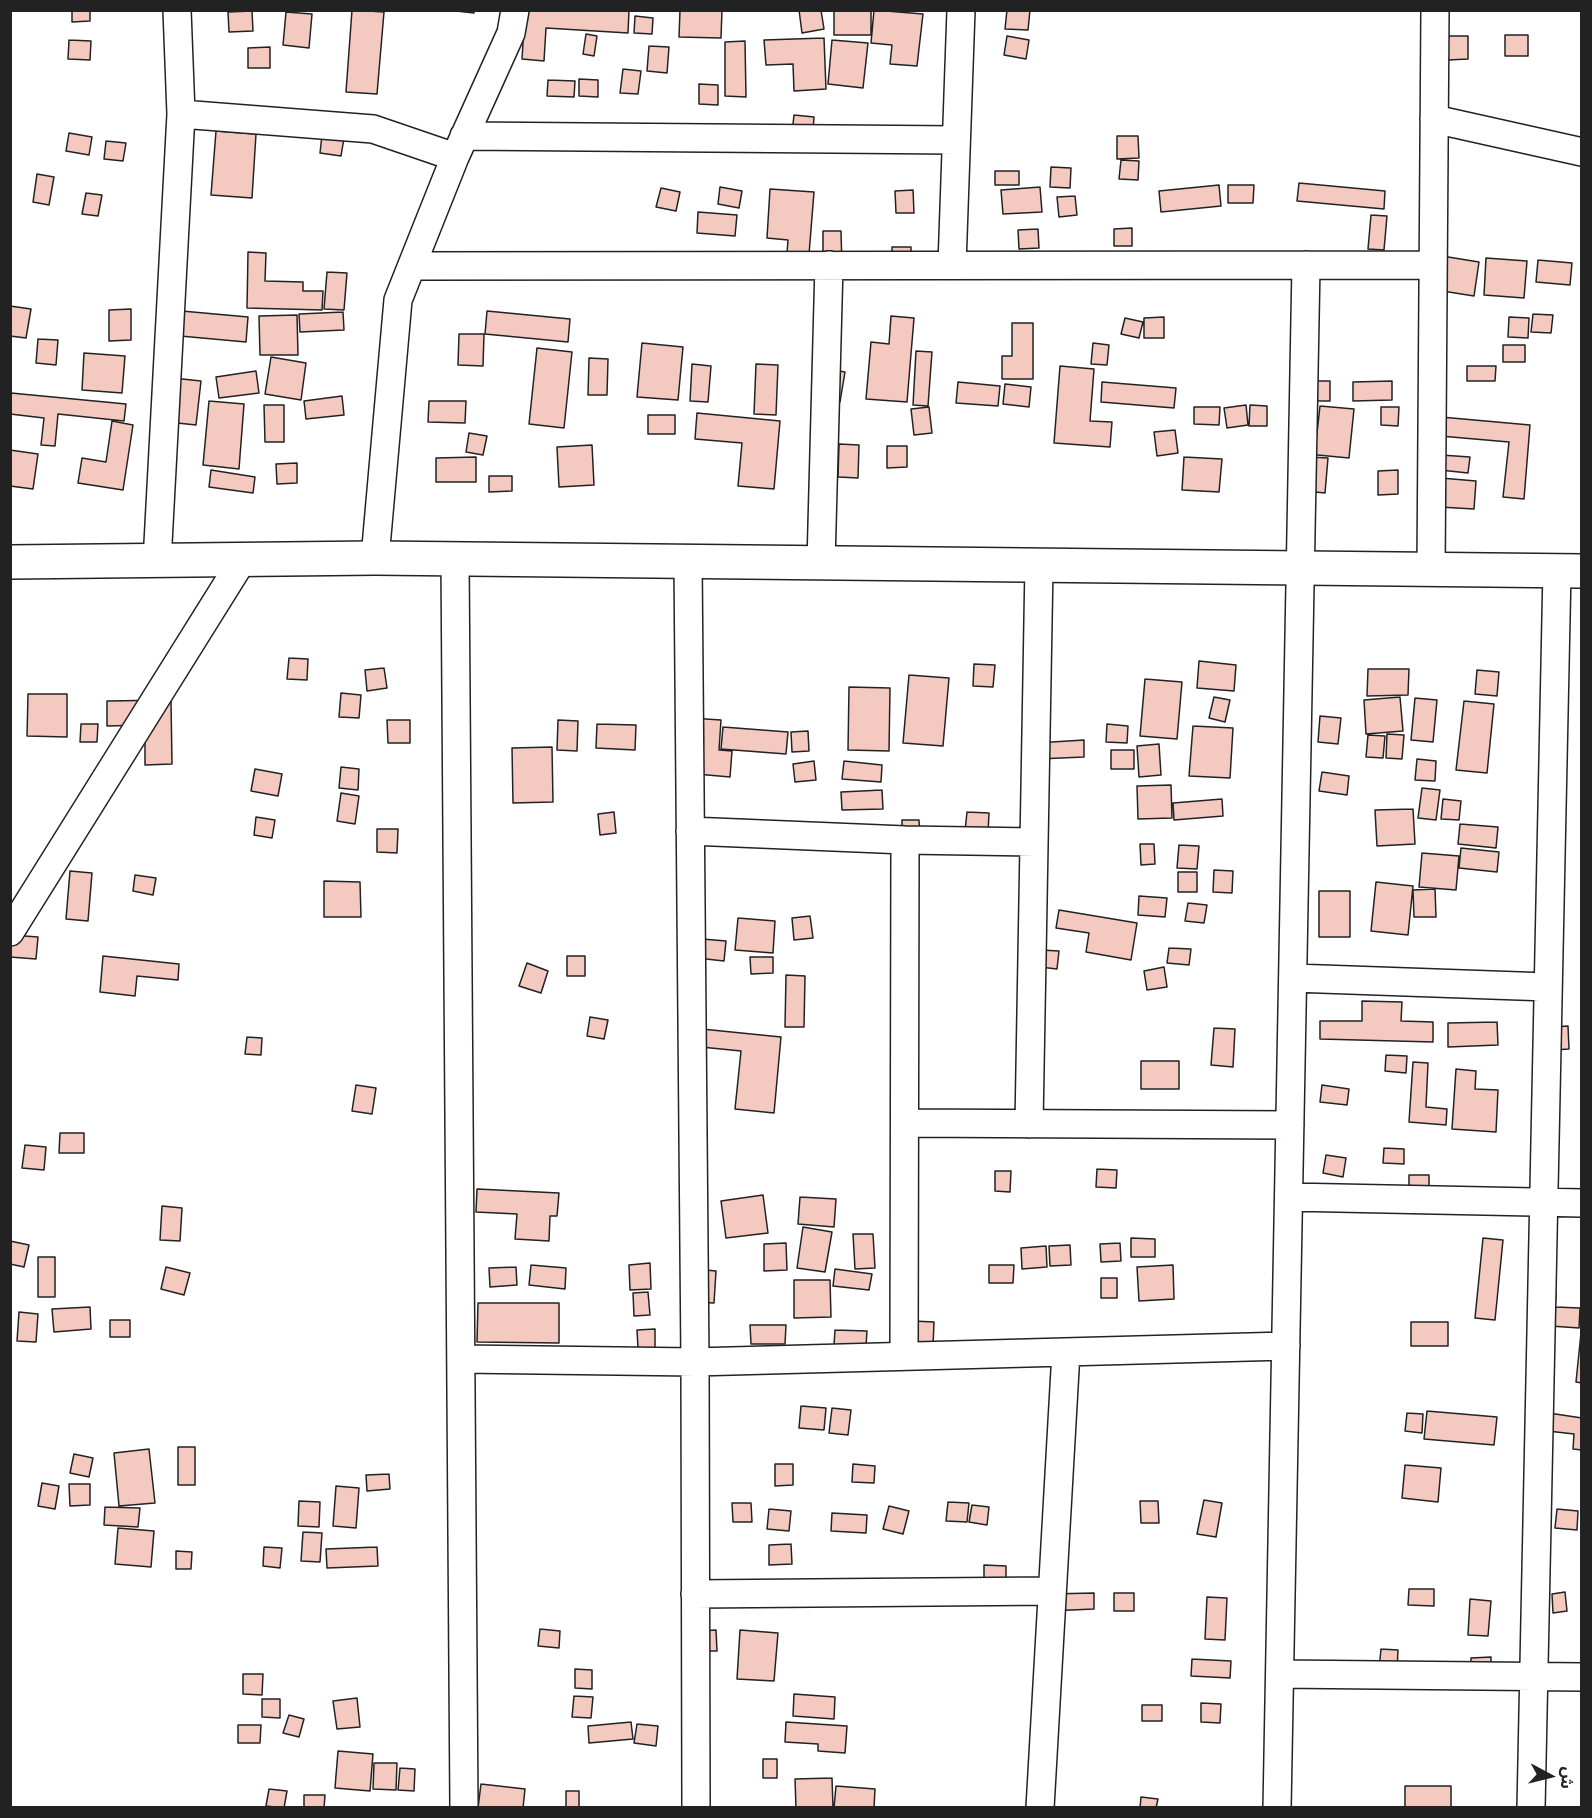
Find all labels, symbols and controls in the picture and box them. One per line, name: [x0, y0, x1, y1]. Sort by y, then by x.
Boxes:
north arrow: [1520, 1746, 1580, 1806]
text: ش: [1558, 1766, 1579, 1790]

